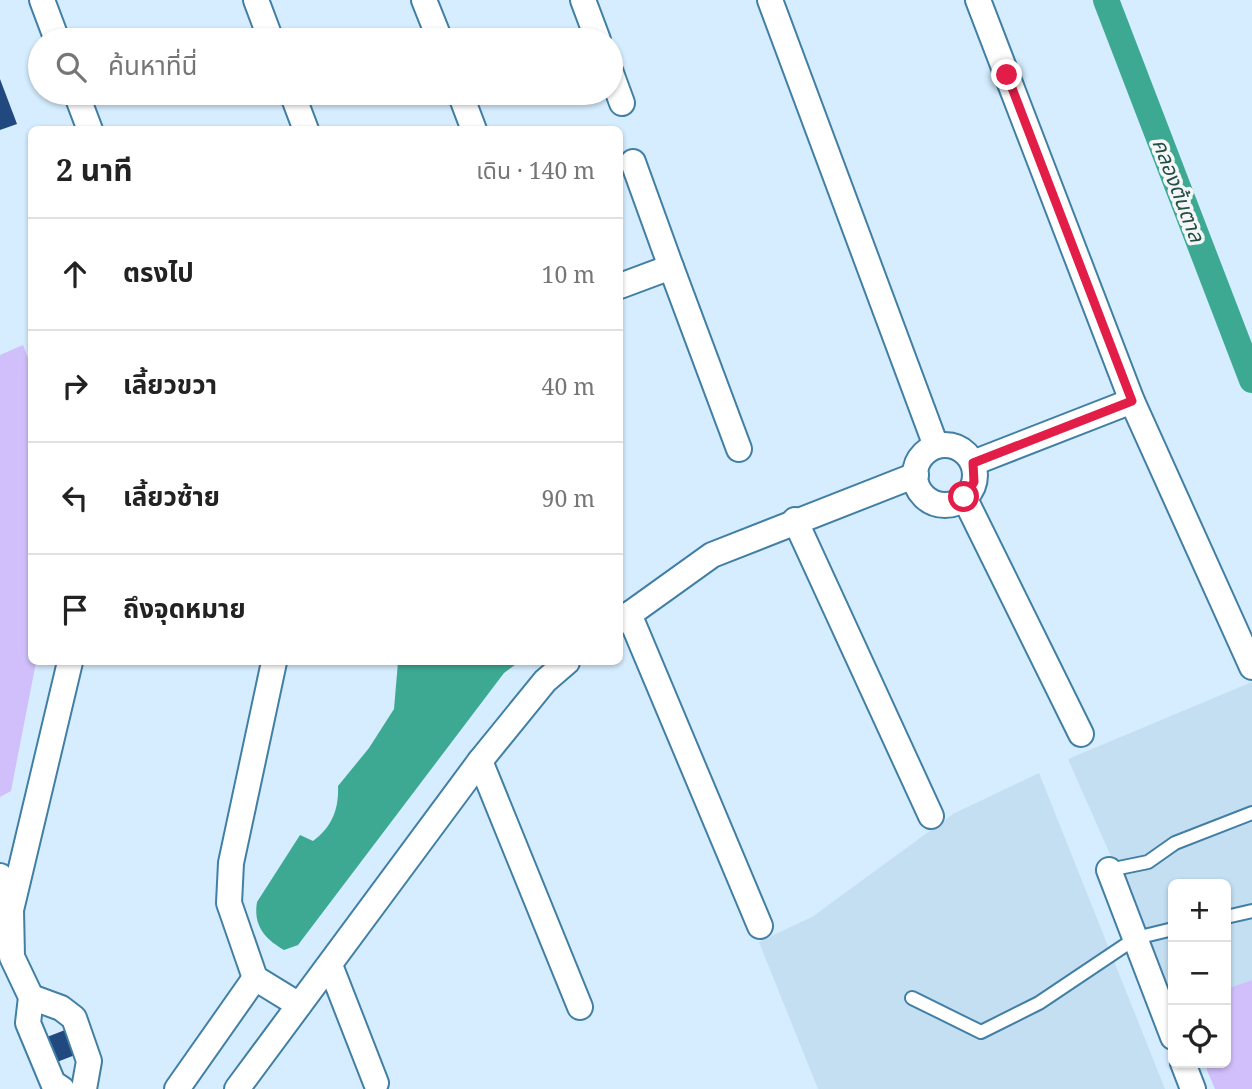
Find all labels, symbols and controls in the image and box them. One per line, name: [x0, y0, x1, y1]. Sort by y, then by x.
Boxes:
search box: [28, 28, 623, 105]
text: ค้นหาที่นี่: [108, 47, 198, 83]
icon: search: [52, 48, 90, 86]
route end: [991, 59, 1022, 90]
water label: คลองต้นตาล: [1147, 134, 1212, 247]
text: 2 นาที: [56, 149, 133, 190]
text: เดิน · 140 m: [476, 154, 595, 186]
text: ตรงไป: [123, 254, 194, 290]
icon: ahead: [56, 255, 94, 293]
text: 10 m: [542, 258, 595, 290]
text: เลี้ยวขวา: [123, 366, 217, 402]
icon: right: [56, 367, 94, 405]
text: 40 m: [542, 370, 595, 402]
text: เลี้ยวซ้าย: [123, 478, 220, 514]
icon: left: [56, 479, 94, 517]
route start: [948, 481, 979, 512]
text: 90 m: [542, 482, 595, 514]
text: ถึงจุดหมาย: [123, 590, 246, 626]
icon: arrive: [56, 591, 94, 629]
map controls: [1168, 879, 1231, 1068]
button: +: [1168, 879, 1231, 942]
button: −: [1168, 942, 1231, 1005]
button: locate: [1168, 1005, 1231, 1068]

